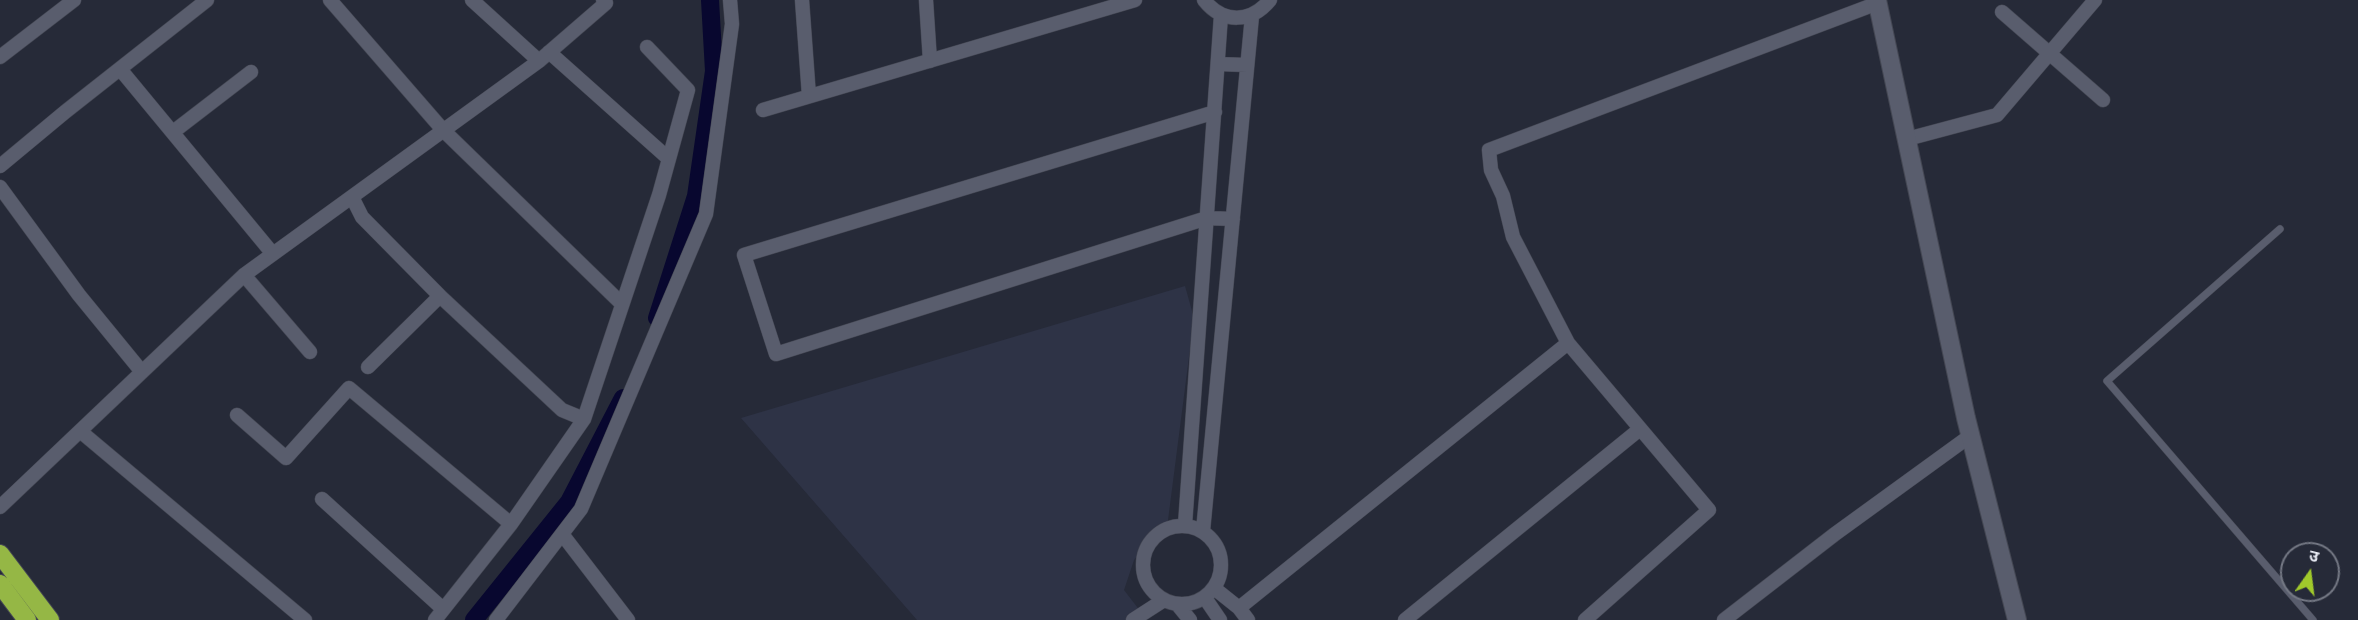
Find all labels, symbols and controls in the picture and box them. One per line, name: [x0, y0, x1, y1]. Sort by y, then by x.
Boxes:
north arrow: [2280, 542, 2340, 602]
text: उ: [2307, 546, 2321, 566]

